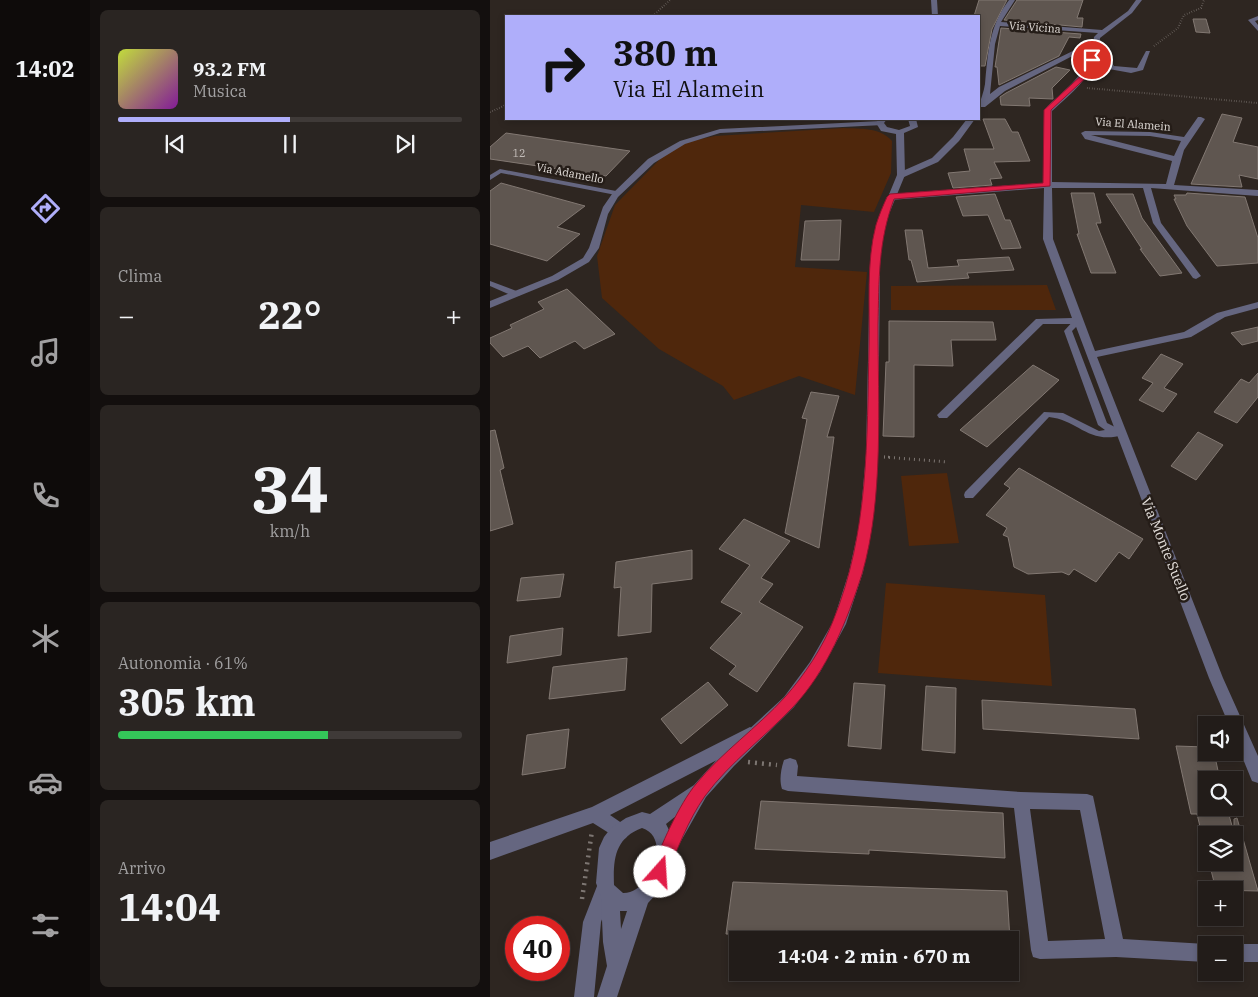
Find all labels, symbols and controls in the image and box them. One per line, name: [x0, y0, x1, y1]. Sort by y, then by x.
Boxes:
street label: Via Vicina: [1009, 18, 1061, 36]
text: 380 m: [613, 30, 718, 76]
icon: right: [530, 35, 595, 100]
pin: [1071, 39, 1113, 81]
icon: arrive: [1078, 46, 1106, 74]
text: 14:02: [15, 54, 75, 83]
text: 93.2 FM: [193, 57, 266, 81]
text: Via El Alamein: [613, 74, 764, 103]
text: Musica: [193, 81, 247, 101]
street label: Via El Alamein: [1095, 114, 1171, 134]
icon: previous: [161, 130, 189, 158]
icon: pause: [276, 130, 304, 158]
icon: next: [391, 130, 419, 158]
house number: 12: [512, 146, 526, 160]
street label: Via Adamello: [535, 160, 605, 186]
icon: directions: [28, 191, 63, 226]
text: Clima: [118, 266, 162, 286]
text: 22°: [258, 290, 322, 339]
text: −: [118, 297, 135, 334]
text: +: [445, 297, 462, 334]
icon: music: [28, 335, 63, 370]
text: 34: [251, 446, 329, 531]
icon: phone: [28, 478, 63, 513]
street label: Via Monte Suello: [1137, 495, 1195, 603]
text: km/h: [270, 521, 310, 541]
icon: climate: [28, 621, 63, 656]
text: Autonomia · 61%: [118, 653, 248, 673]
text: 305 km: [118, 677, 256, 726]
map controls: [1198, 716, 1243, 981]
button: sound: [1198, 716, 1243, 761]
icon: car: [28, 765, 63, 800]
button: search: [1198, 771, 1243, 816]
button: layers: [1198, 826, 1243, 871]
position arrow: [633, 845, 685, 897]
text: Arrivo: [118, 858, 166, 878]
button: +: [1198, 881, 1243, 926]
text: 14:04: [118, 882, 221, 931]
icon: filters: [28, 908, 63, 943]
speed limit sign: 40: [505, 916, 570, 981]
button: −: [1198, 936, 1243, 981]
text: 14:04 · 2 min · 670 m: [778, 944, 970, 968]

